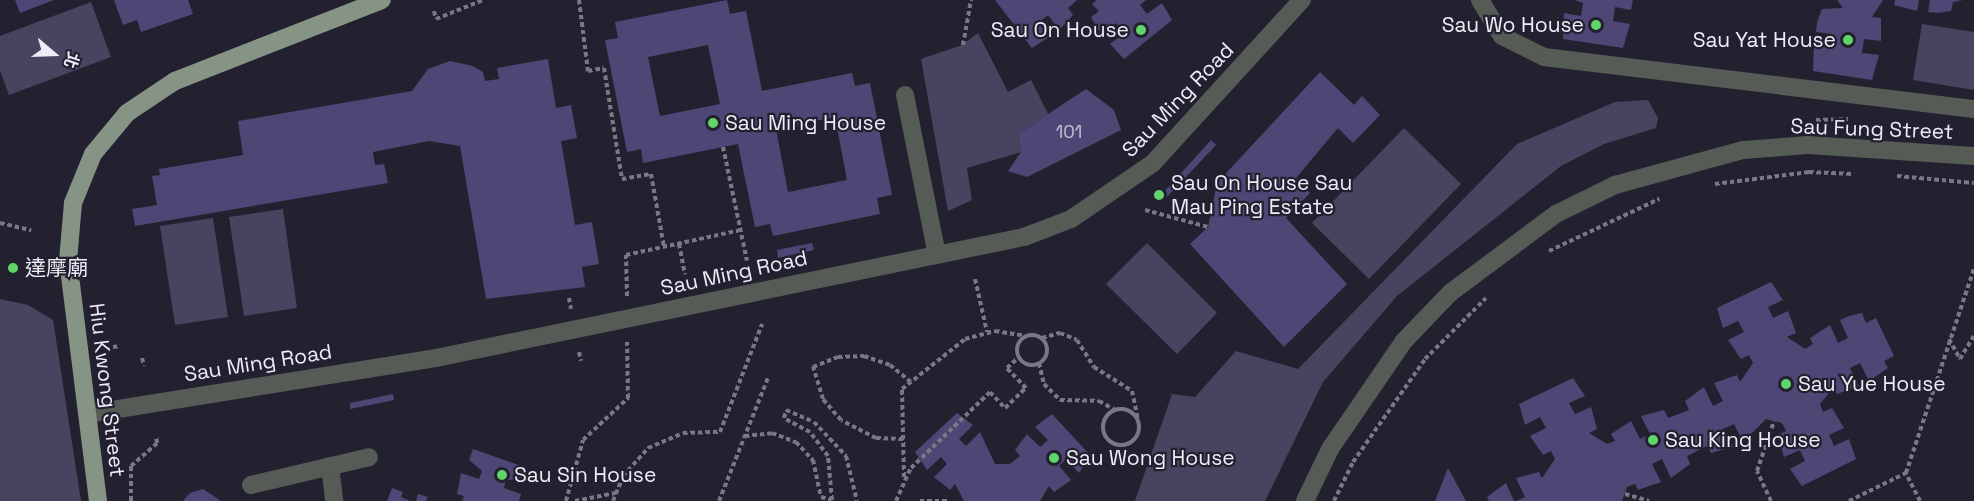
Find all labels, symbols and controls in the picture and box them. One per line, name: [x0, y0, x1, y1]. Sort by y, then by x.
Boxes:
place label: Sau Wo House: [1442, 12, 1584, 38]
place label: Sau On House: [991, 17, 1129, 43]
marker: Sau Wo House: [1589, 18, 1603, 32]
marker: Sau On House: [1134, 23, 1148, 37]
north arrow: [24, 24, 84, 84]
place label: Sau Yat House: [1692, 27, 1836, 53]
marker: Sau Yat House: [1841, 33, 1855, 47]
street label: Sau Ming Road: [1117, 37, 1239, 163]
text: 北: [59, 49, 84, 71]
place label: Sau Ming House: [725, 110, 886, 136]
street label: Sau Fung Street: [1790, 114, 1954, 144]
marker: Sau Ming House: [706, 116, 720, 130]
house number: 101: [1056, 121, 1082, 143]
place label: Sau On House Sau Mau Ping Estate: [1171, 170, 1352, 220]
marker: Sau On House Sau Mau Ping Estate: [1152, 188, 1166, 202]
street label: Sau Ming Road: [658, 245, 810, 301]
place label: 達摩廟: [25, 255, 88, 281]
marker: 達摩廟: [6, 261, 20, 275]
street label: Hiu Kwong Street: [84, 302, 130, 478]
street label: Sau Ming Road: [182, 339, 334, 387]
place label: Sau Yue House: [1798, 371, 1946, 397]
marker: Sau Yue House: [1779, 377, 1793, 391]
place label: Sau King House: [1665, 427, 1821, 453]
marker: Sau King House: [1646, 433, 1660, 447]
place label: Sau Wong House: [1066, 445, 1235, 471]
marker: Sau Wong House: [1047, 451, 1061, 465]
place label: Sau Sin House: [514, 462, 656, 488]
marker: Sau Sin House: [495, 468, 509, 482]

